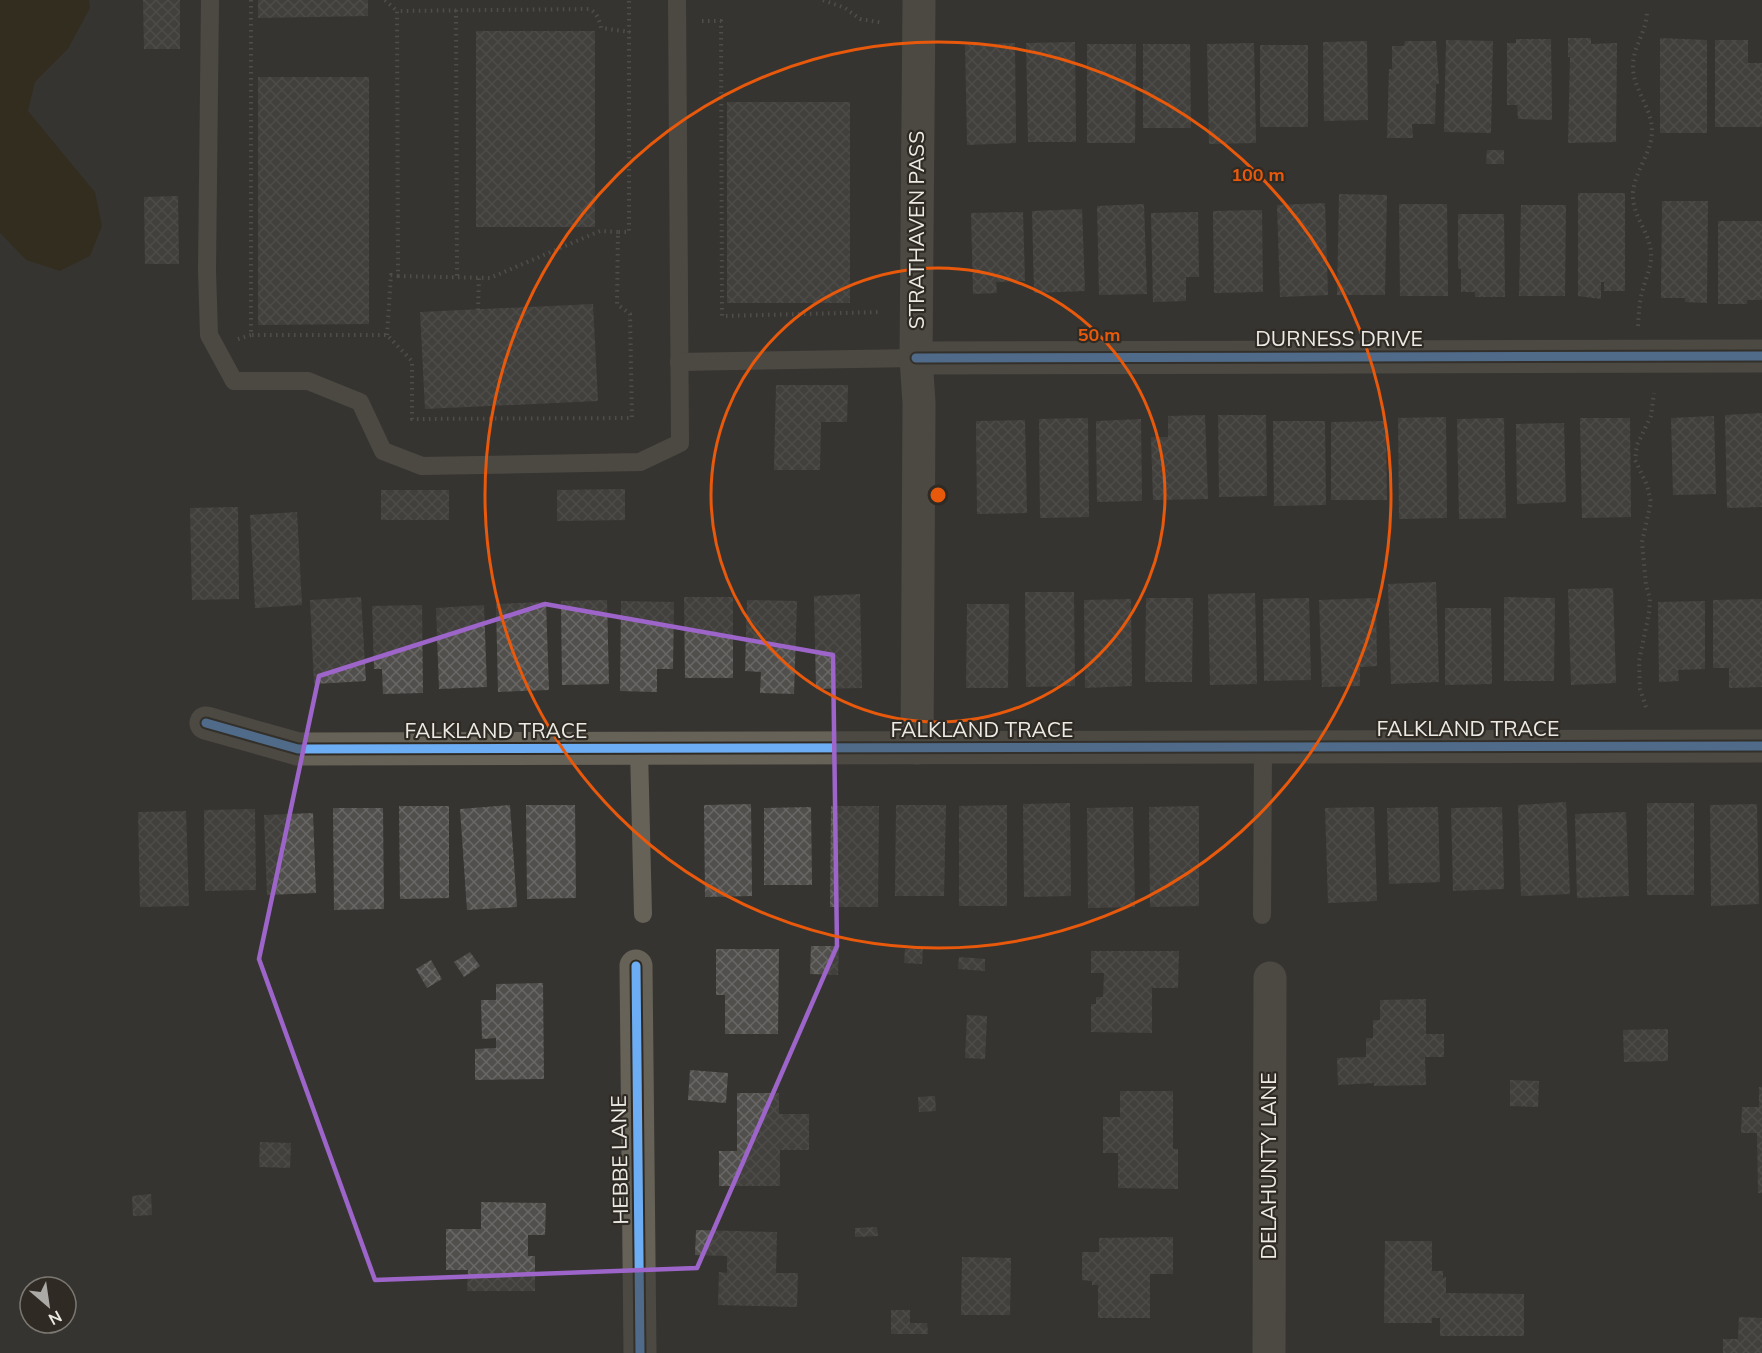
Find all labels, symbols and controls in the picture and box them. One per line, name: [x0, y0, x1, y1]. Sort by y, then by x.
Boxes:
street label: STRATHAVEN PASS: [903, 131, 929, 329]
text: 100 m: [1231, 163, 1285, 186]
text: 50 m: [1078, 323, 1120, 346]
street label: DURNESS DRIVE: [1255, 325, 1423, 351]
centre of rings: [928, 485, 948, 505]
street label: FALKLAND TRACE: [1377, 715, 1559, 741]
street label: FALKLAND TRACE: [891, 716, 1073, 742]
street label: FALKLAND TRACE: [405, 717, 587, 743]
street label: DELAHUNTY LANE: [1255, 1072, 1281, 1260]
street label: HEBBE LANE: [605, 1095, 633, 1225]
north arrow: [18, 1275, 78, 1335]
text: N: [45, 1306, 65, 1330]

